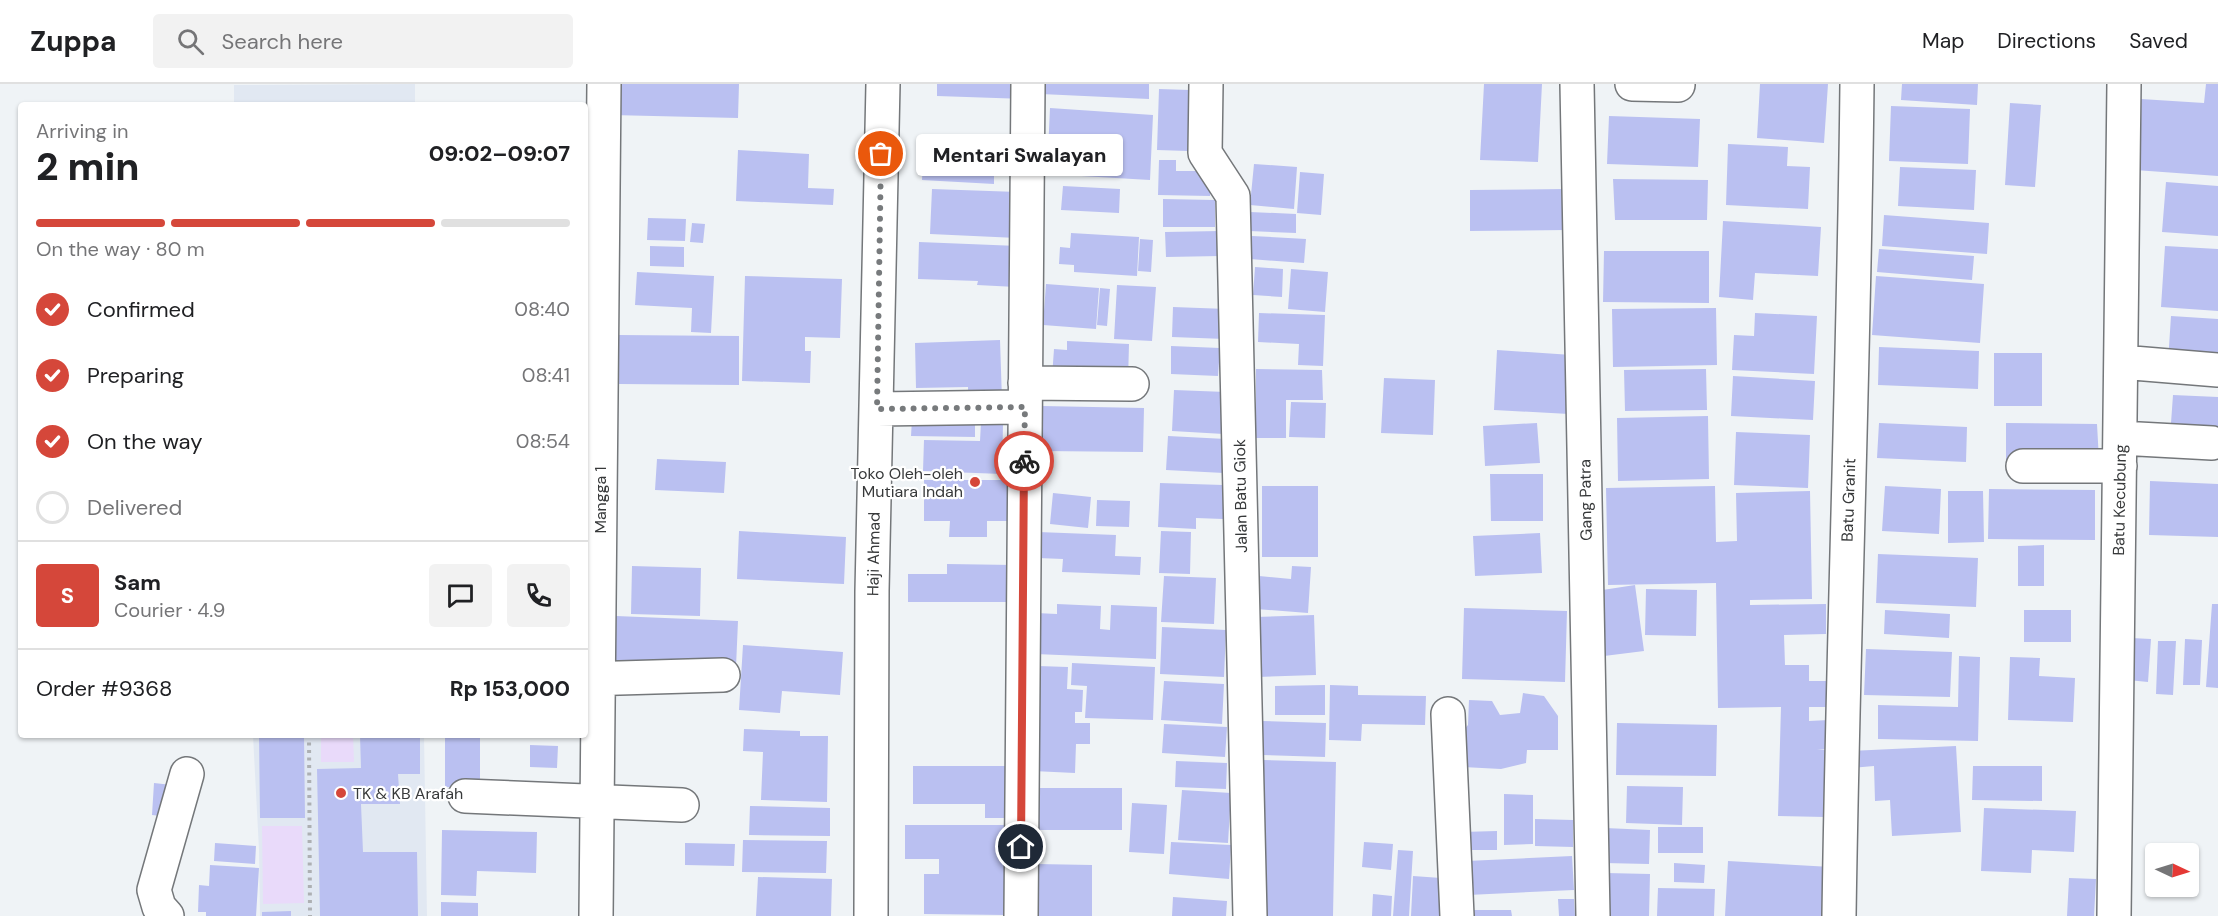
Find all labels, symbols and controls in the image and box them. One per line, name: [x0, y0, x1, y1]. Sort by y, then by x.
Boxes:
search box: [153, 14, 573, 68]
text: Zuppa: [30, 23, 117, 60]
icon: search: [174, 25, 207, 58]
text: Search here: [222, 27, 343, 56]
text: Map: [1922, 27, 1964, 55]
text: Directions: [1997, 27, 2096, 55]
text: Saved: [2129, 27, 2188, 55]
text: Arriving in: [36, 118, 128, 144]
pin: [855, 128, 906, 179]
callout: Mentari Swalayan: [917, 133, 1124, 175]
icon: bag: [864, 137, 897, 170]
text: 09:02–09:07: [429, 139, 570, 168]
text: 2 min: [36, 141, 140, 192]
text: Mentari Swalayan: [933, 142, 1106, 168]
text: On the way · 80 m: [36, 236, 204, 262]
icon: check: [36, 293, 69, 326]
text: Confirmed: [87, 295, 195, 324]
text: 08:40: [514, 296, 570, 322]
icon: check: [36, 359, 69, 392]
text: Preparing: [87, 361, 184, 390]
text: 08:41: [522, 362, 570, 388]
icon: check: [36, 425, 69, 458]
text: On the way: [87, 427, 202, 456]
text: 08:54: [516, 428, 570, 454]
courier: [994, 431, 1054, 491]
street label: Jalan Batu Giok: [1229, 439, 1252, 553]
street label: Batu Kecubung: [2108, 444, 2131, 556]
icon: bike: [1008, 445, 1041, 478]
street label: Batu Granit: [1837, 458, 1860, 542]
street label: Gang Patra: [1574, 459, 1597, 541]
place label: Toko Oleh-oleh Mutiara Indah: [851, 463, 963, 502]
street label: Mangga 1: [590, 466, 611, 534]
marker: Toko Oleh-oleh Mutiara Indah: [968, 475, 982, 489]
text: Delivered: [87, 493, 182, 522]
street label: Haji Ahmad: [862, 512, 885, 596]
button: chat: [429, 564, 492, 627]
button: phone: [507, 564, 570, 627]
text: Sam: [114, 568, 161, 597]
text: S: [61, 581, 74, 610]
text: Courier · 4.9: [114, 597, 225, 623]
text: Order #9368: [36, 674, 172, 703]
text: Rp 153,000: [450, 674, 570, 703]
place label: TK & KB Arafah: [353, 783, 463, 804]
marker: TK & KB Arafah: [334, 786, 348, 800]
pin: [995, 821, 1046, 872]
icon: home: [1004, 830, 1037, 863]
north arrow: [2145, 843, 2199, 897]
map controls: [2145, 843, 2199, 897]

